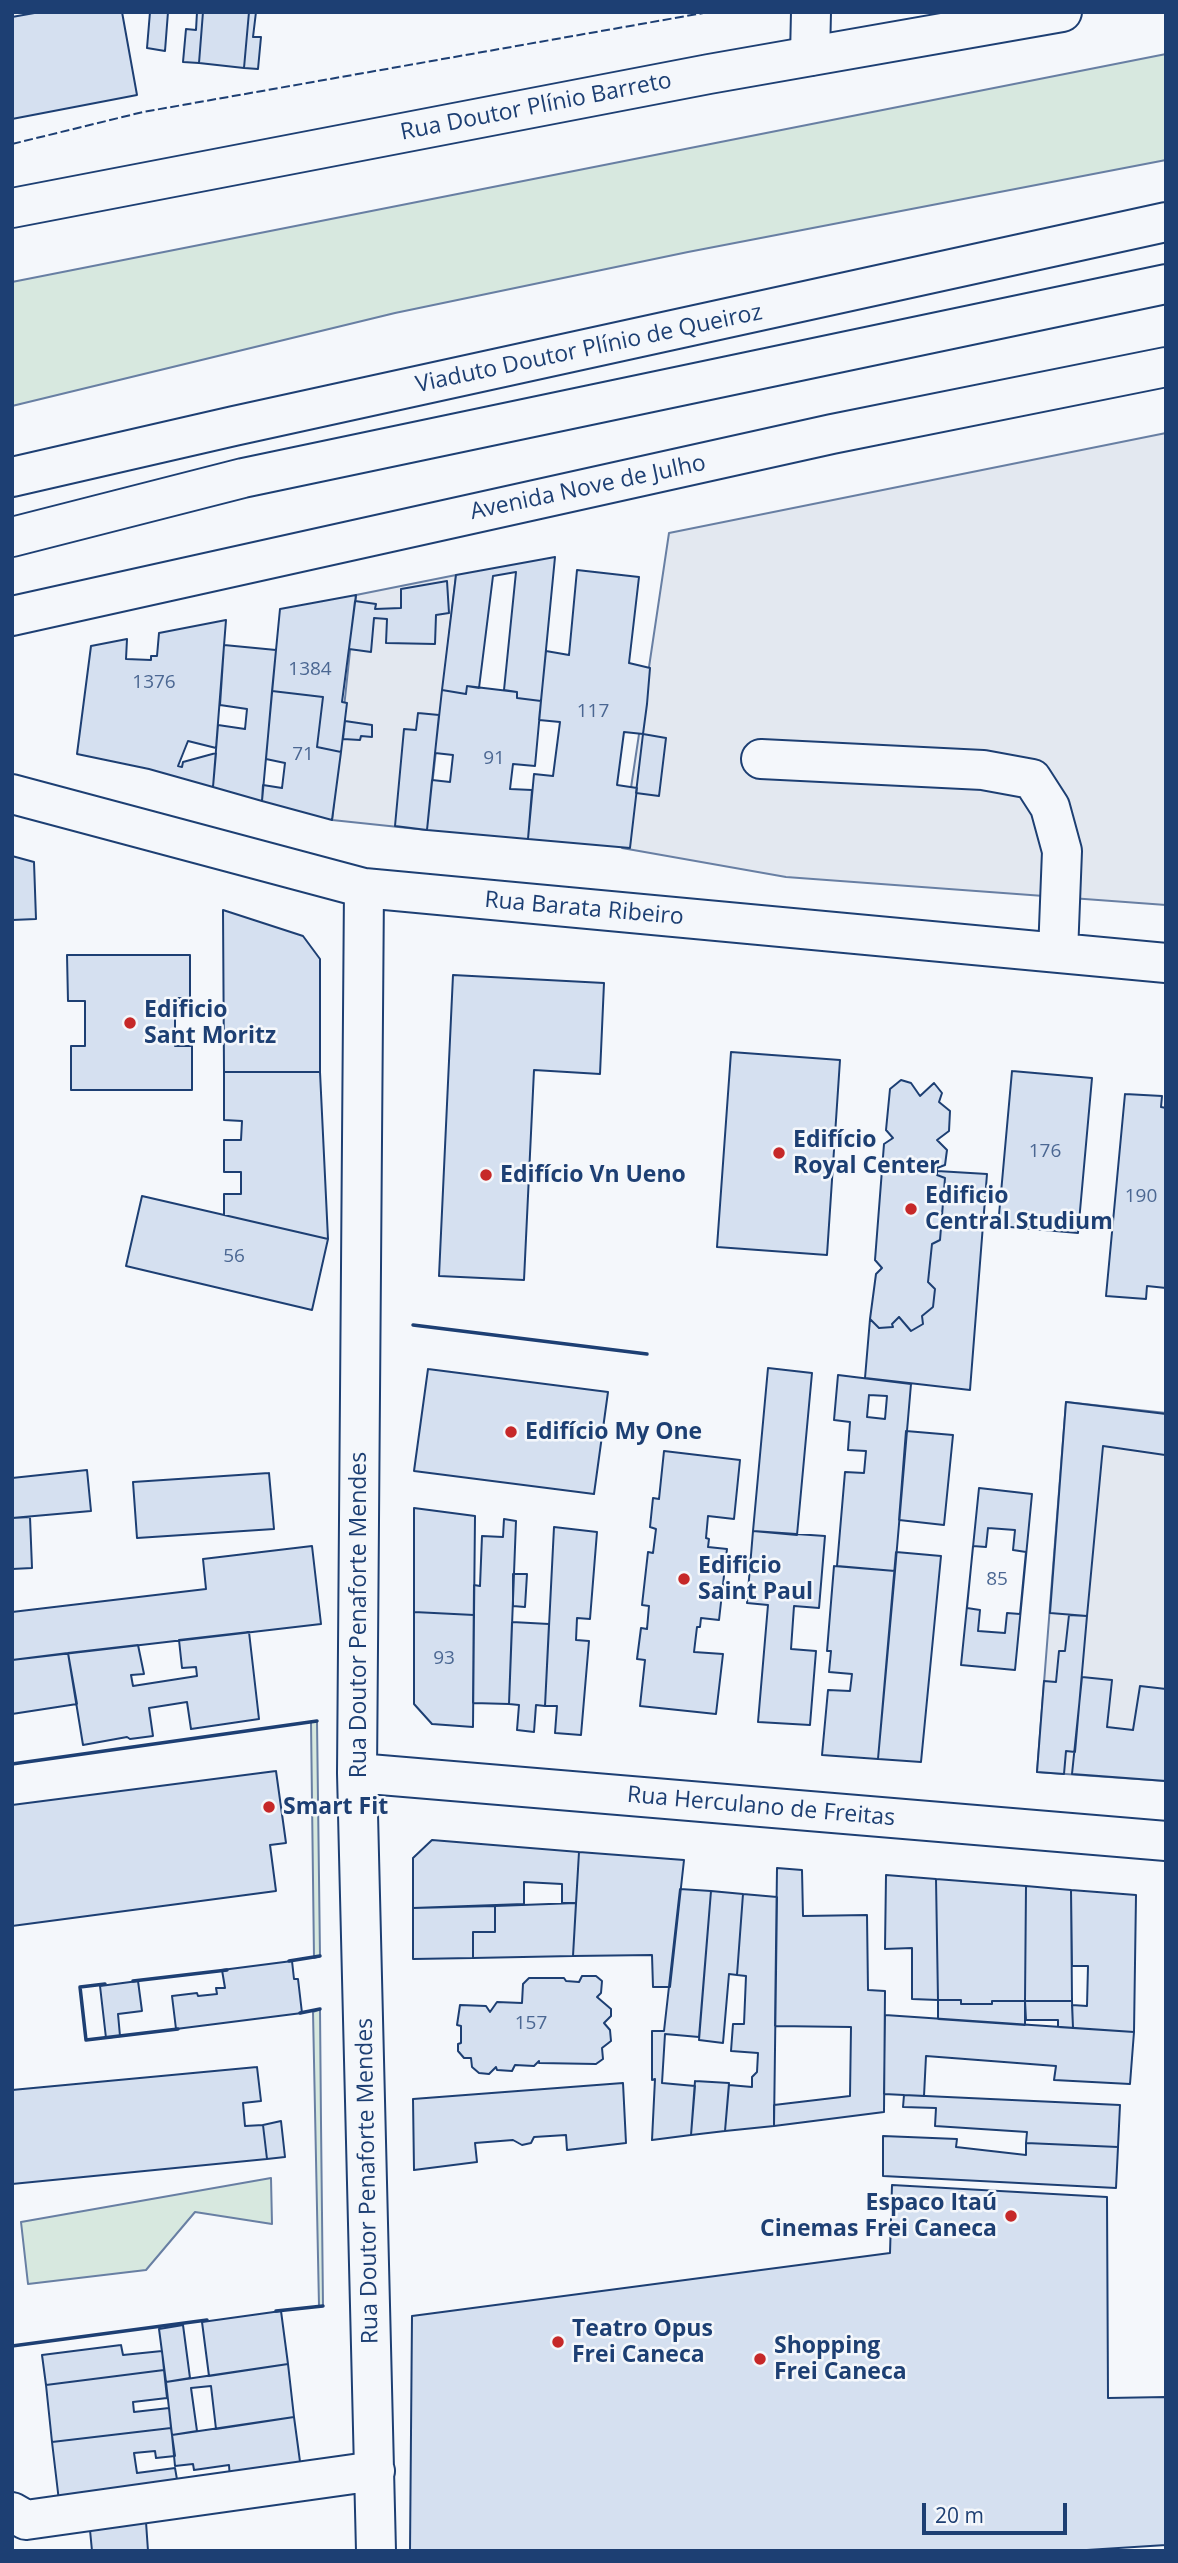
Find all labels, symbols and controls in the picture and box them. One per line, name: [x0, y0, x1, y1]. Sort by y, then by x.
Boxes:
street label: Rua Doutor Plínio Barreto: [398, 67, 674, 147]
street label: Viaduto Doutor Plínio de Queiroz: [413, 299, 765, 399]
street label: Avenida Nove de Julho: [468, 450, 708, 526]
house number: 1384: [288, 659, 332, 681]
house number: 1376: [132, 672, 176, 694]
house number: 117: [577, 701, 609, 723]
house number: 71: [292, 744, 314, 766]
house number: 91: [483, 748, 505, 770]
street label: Rua Barata Ribeiro: [483, 887, 685, 931]
place label: Edificio Sant Moritz: [144, 996, 276, 1050]
marker: Edificio Sant Moritz: [122, 1015, 138, 1031]
place label: Edifício Royal Center: [793, 1126, 940, 1180]
house number: 176: [1029, 1141, 1061, 1163]
marker: Edifício Royal Center: [771, 1145, 787, 1161]
place label: Edifício Vn Ueno: [500, 1161, 686, 1189]
marker: Edifício Vn Ueno: [478, 1167, 494, 1183]
place label: Edificio Central Studium: [925, 1182, 1113, 1236]
house number: 190: [1125, 1186, 1157, 1208]
marker: Edificio Central Studium: [903, 1201, 919, 1217]
house number: 56: [223, 1246, 245, 1268]
place label: Edifício My One: [525, 1418, 702, 1446]
marker: Edifício My One: [503, 1424, 519, 1440]
street label: Rua Doutor Penaforte Mendes: [345, 1452, 373, 1778]
place label: Edificio Saint Paul: [698, 1552, 813, 1606]
house number: 85: [986, 1569, 1008, 1591]
marker: Edificio Saint Paul: [676, 1571, 692, 1587]
house number: 93: [433, 1648, 455, 1670]
street label: Rua Herculano de Freitas: [626, 1782, 896, 1832]
place label: Smart Fit: [283, 1793, 388, 1821]
marker: Smart Fit: [261, 1799, 277, 1815]
house number: 157: [515, 2013, 547, 2035]
street label: Rua Doutor Penaforte Mendes: [351, 2018, 385, 2344]
place label: Espaco Itaú Cinemas Frei Caneca: [760, 2189, 997, 2243]
marker: Espaco Itaú Cinemas Frei Caneca: [1003, 2208, 1019, 2224]
place label: Teatro Opus Frei Caneca: [572, 2315, 713, 2369]
place label: Shopping Frei Caneca: [774, 2332, 907, 2386]
marker: Teatro Opus Frei Caneca: [550, 2334, 566, 2350]
marker: Shopping Frei Caneca: [752, 2351, 768, 2367]
scale bar: [926, 2490, 1071, 2534]
text: 20 m: [935, 2501, 984, 2529]

